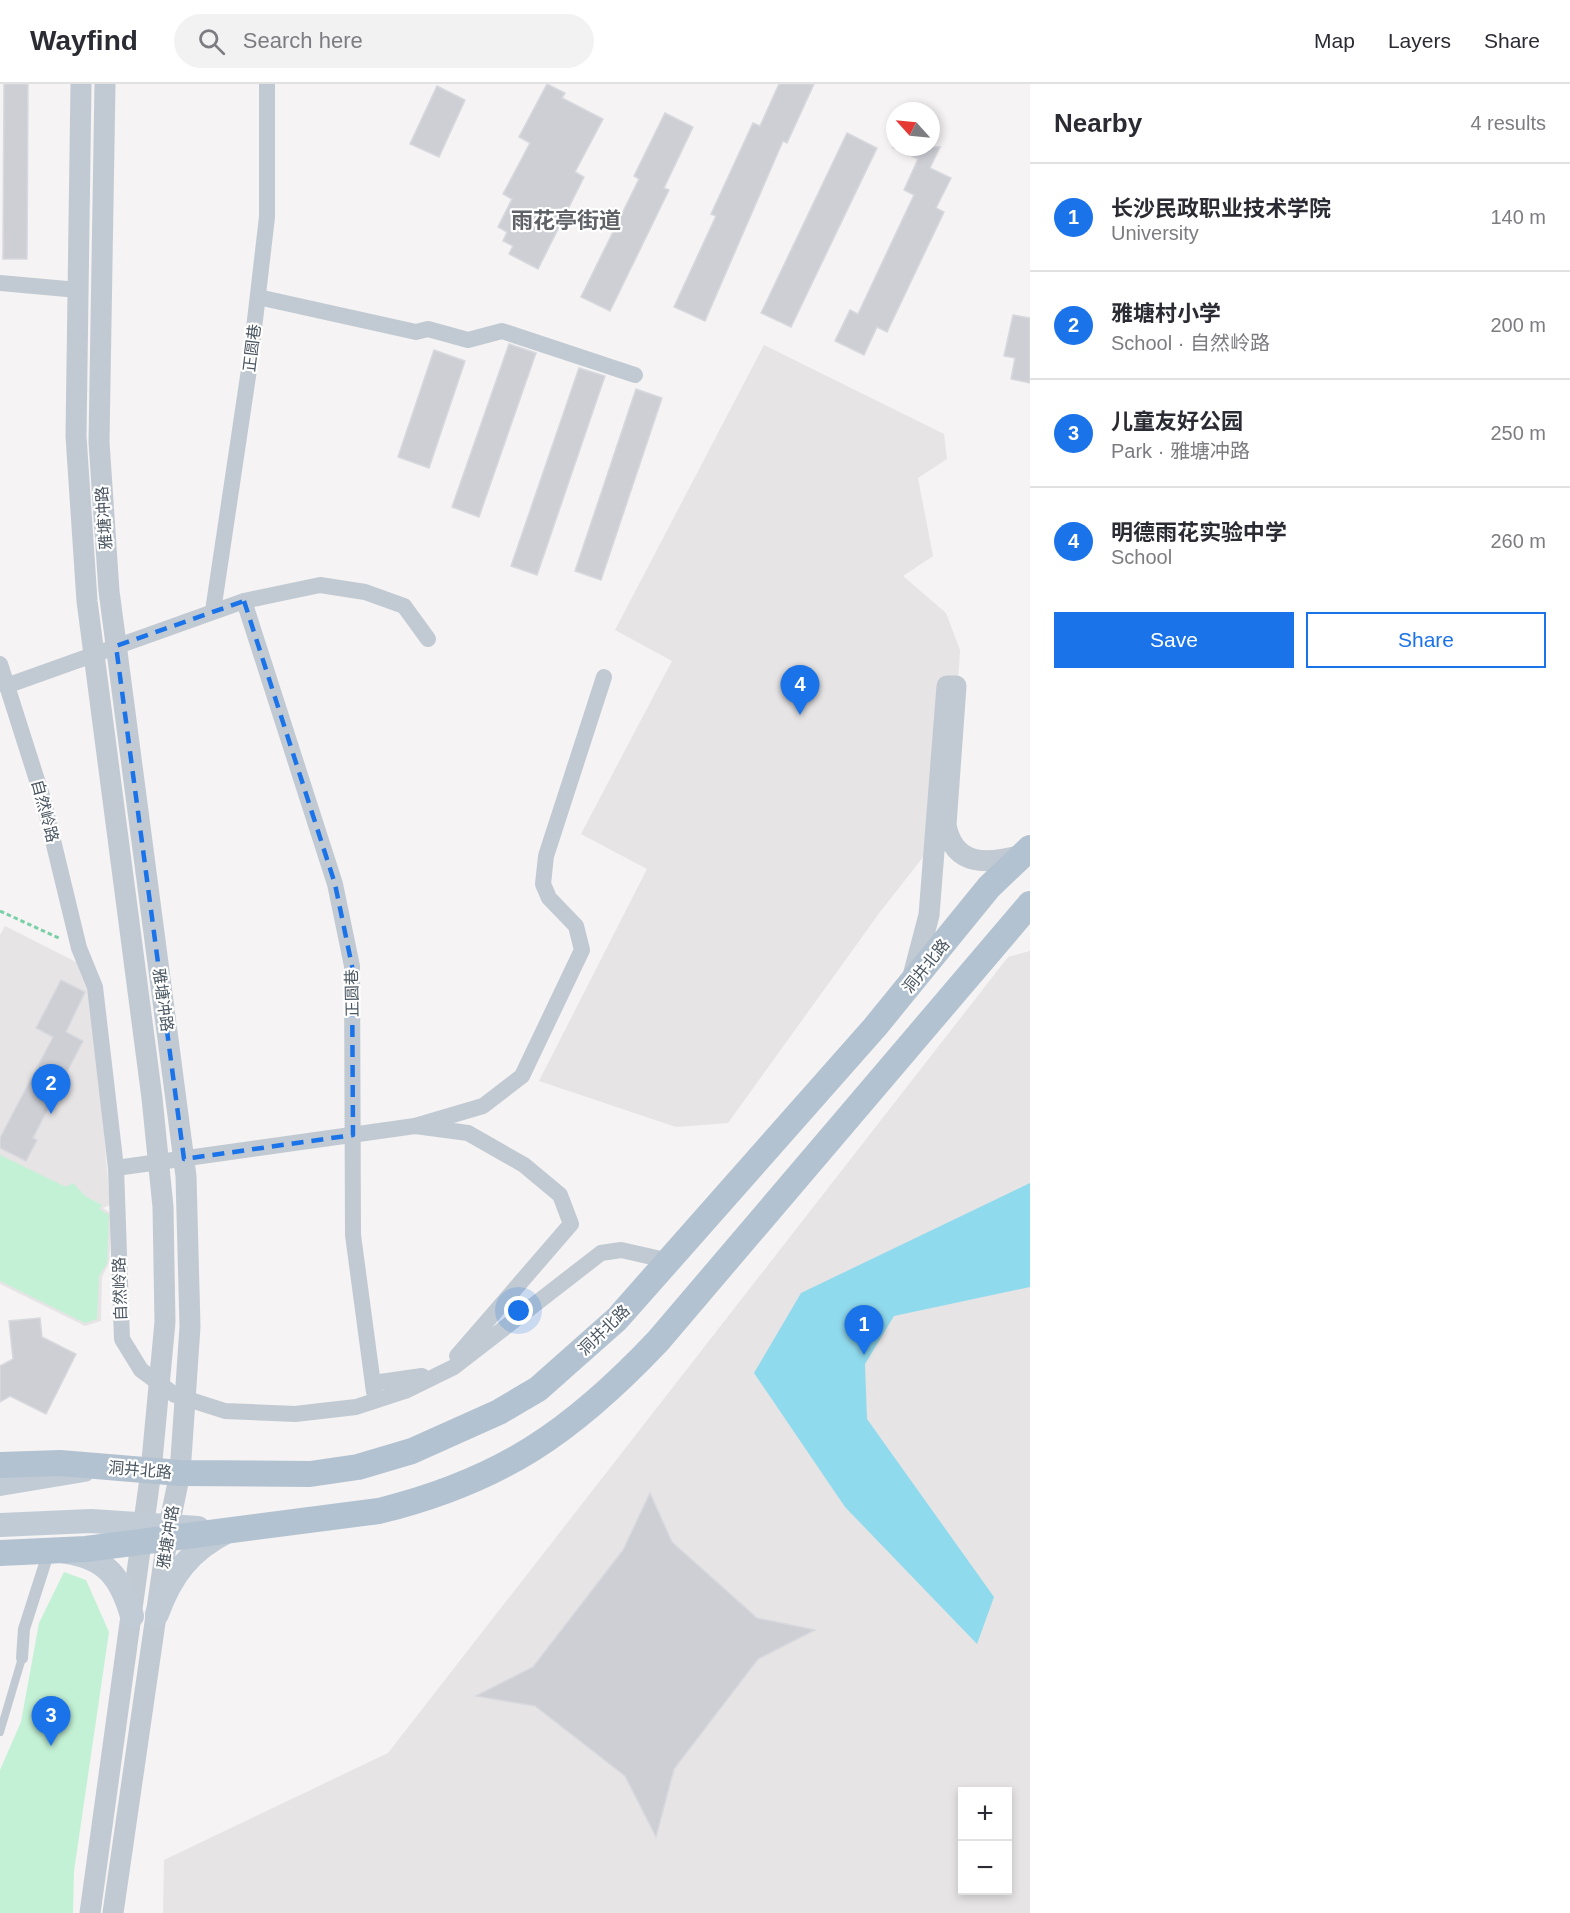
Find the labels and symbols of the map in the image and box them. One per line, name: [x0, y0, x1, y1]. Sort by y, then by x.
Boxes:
north arrow: [886, 102, 940, 156]
district label: 雨花亭街道: [511, 208, 621, 233]
street label: 正圆巷: [241, 323, 263, 373]
street label: 雅塘冲路: [93, 485, 115, 551]
pin: 4: [780, 666, 820, 715]
street label: 自然岭路: [29, 778, 61, 844]
street label: 洞井北路: [899, 936, 953, 996]
street label: 雅塘冲路: [150, 967, 176, 1033]
street label: 正圆巷: [343, 969, 361, 1017]
pin: 2: [32, 1064, 70, 1114]
street label: 自然岭路: [110, 1257, 130, 1321]
your location: [504, 1296, 533, 1325]
street label: 洞井北路: [575, 1302, 633, 1358]
pin: 1: [844, 1306, 884, 1355]
street label: 洞井北路: [107, 1459, 173, 1481]
street label: 雅塘冲路: [155, 1504, 181, 1570]
pin: 3: [32, 1696, 70, 1746]

